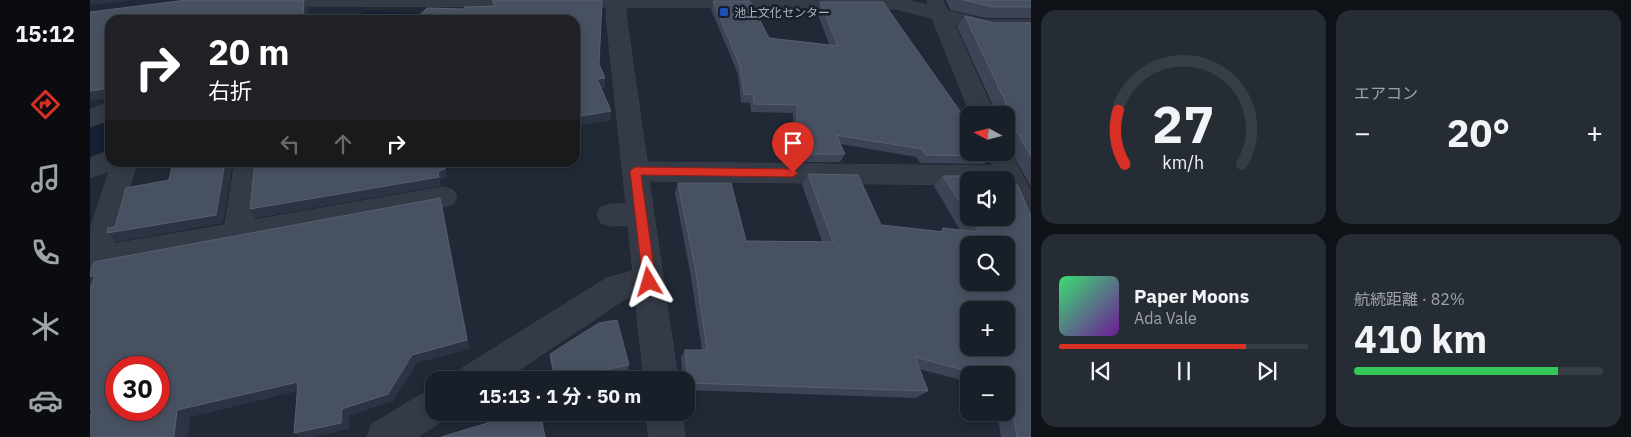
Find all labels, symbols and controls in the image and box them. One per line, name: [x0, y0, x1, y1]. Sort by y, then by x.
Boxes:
place label: 池上文化センター: [734, 5, 830, 20]
marker: 池上文化センター: [718, 6, 730, 18]
text: 15:12: [15, 19, 75, 48]
text: 20 m: [208, 29, 290, 75]
icon: right: [125, 35, 190, 100]
text: 右折: [208, 76, 252, 105]
text: エアコン: [1354, 83, 1418, 103]
icon: directions: [28, 87, 63, 122]
text: 27: [1152, 90, 1215, 157]
north arrow: [960, 106, 1015, 161]
map controls: [960, 106, 1015, 421]
text: 20°: [1447, 108, 1510, 157]
text: −: [1354, 114, 1371, 151]
text: +: [1586, 114, 1603, 151]
pin: [772, 122, 814, 173]
icon: arrive: [779, 129, 807, 157]
icon: left: [276, 130, 304, 158]
icon: ahead: [329, 130, 357, 158]
icon: right: [382, 130, 410, 158]
text: km/h: [1163, 151, 1205, 174]
icon: music: [28, 161, 63, 196]
button: sound: [960, 171, 1015, 226]
icon: phone: [28, 235, 63, 270]
button: search: [960, 236, 1015, 291]
position arrow: [622, 255, 674, 307]
text: Paper Moons: [1134, 284, 1249, 308]
text: 航続距離 · 82%: [1354, 289, 1465, 309]
button: +: [960, 301, 1015, 356]
text: Ada Vale: [1134, 308, 1197, 328]
icon: climate: [28, 309, 63, 344]
text: 410 km: [1354, 314, 1487, 363]
speed limit sign: 30: [105, 356, 170, 421]
icon: previous: [1087, 357, 1115, 385]
icon: pause: [1170, 357, 1198, 385]
icon: next: [1253, 357, 1281, 385]
button: −: [960, 366, 1015, 421]
icon: car: [28, 383, 63, 418]
text: 15:13 · 1 分 · 50 m: [479, 384, 641, 408]

